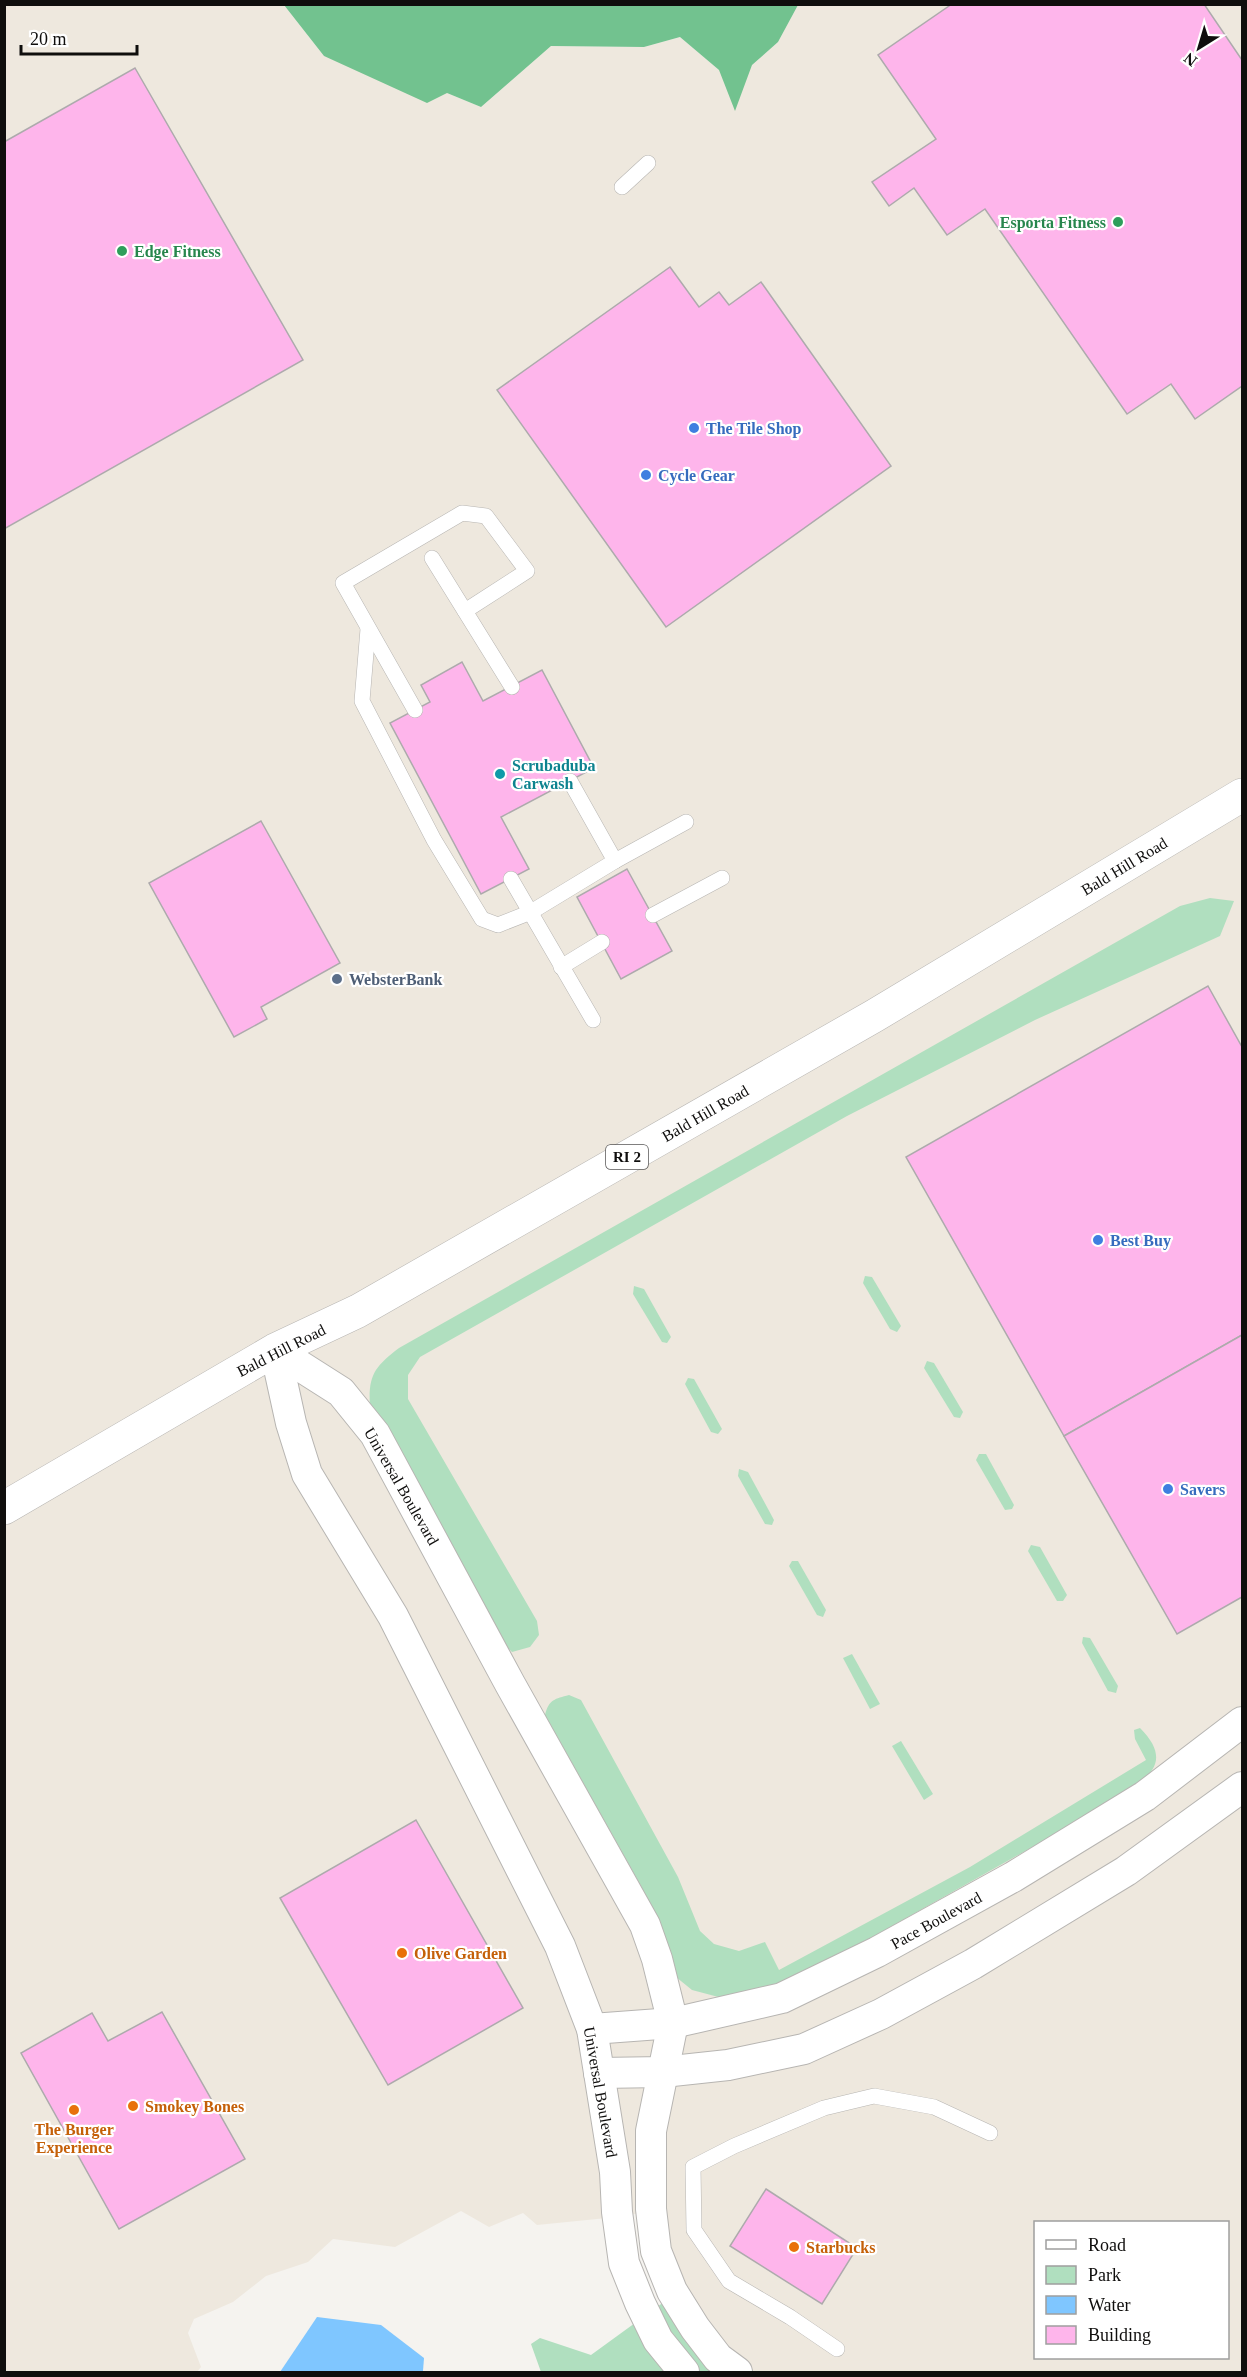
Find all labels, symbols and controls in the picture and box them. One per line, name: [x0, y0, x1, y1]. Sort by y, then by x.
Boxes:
scale bar: [21, 18, 136, 56]
north arrow: [1169, 18, 1229, 78]
text: 20 m: [30, 29, 67, 49]
text: N: [1180, 49, 1200, 70]
place label: Esporta Fitness: [1000, 214, 1106, 232]
marker: Esporta Fitness: [1111, 215, 1125, 229]
place label: Edge Fitness: [134, 243, 221, 261]
marker: Edge Fitness: [115, 244, 129, 258]
place label: The Tile Shop: [706, 420, 802, 438]
marker: The Tile Shop: [687, 421, 701, 435]
place label: Cycle Gear: [658, 467, 735, 485]
marker: Cycle Gear: [639, 468, 653, 482]
place label: Scrubaduba Carwash: [512, 757, 596, 792]
marker: Scrubaduba Carwash: [493, 767, 507, 781]
street label: Bald Hill Road: [1078, 834, 1170, 899]
place label: WebsterBank: [349, 971, 442, 988]
marker: WebsterBank: [330, 972, 344, 986]
street label: Bald Hill Road: [659, 1082, 751, 1145]
road number: RI 2: [606, 1145, 648, 1169]
place label: Best Buy: [1110, 1232, 1171, 1250]
marker: Best Buy: [1091, 1233, 1105, 1247]
street label: Bald Hill Road: [234, 1321, 328, 1380]
street label: Universal Boulevard: [361, 1424, 442, 1548]
place label: Savers: [1180, 1481, 1225, 1498]
marker: Savers: [1161, 1482, 1175, 1496]
street label: Pace Boulevard: [888, 1889, 984, 1952]
place label: Olive Garden: [414, 1945, 507, 1962]
marker: Olive Garden: [395, 1946, 409, 1960]
street label: Universal Boulevard: [581, 2025, 620, 2159]
place label: Smokey Bones: [145, 2098, 244, 2116]
marker: Smokey Bones: [126, 2099, 140, 2113]
marker: The Burger Experience: [67, 2103, 81, 2117]
place label: The Burger Experience: [34, 2121, 114, 2157]
legend: [1034, 2221, 1229, 2359]
text: Road: [1088, 2235, 1126, 2255]
place label: Starbucks: [806, 2239, 875, 2256]
marker: Starbucks: [787, 2240, 801, 2254]
text: Park: [1088, 2265, 1121, 2285]
text: Water: [1088, 2295, 1131, 2315]
text: Building: [1088, 2325, 1151, 2345]

